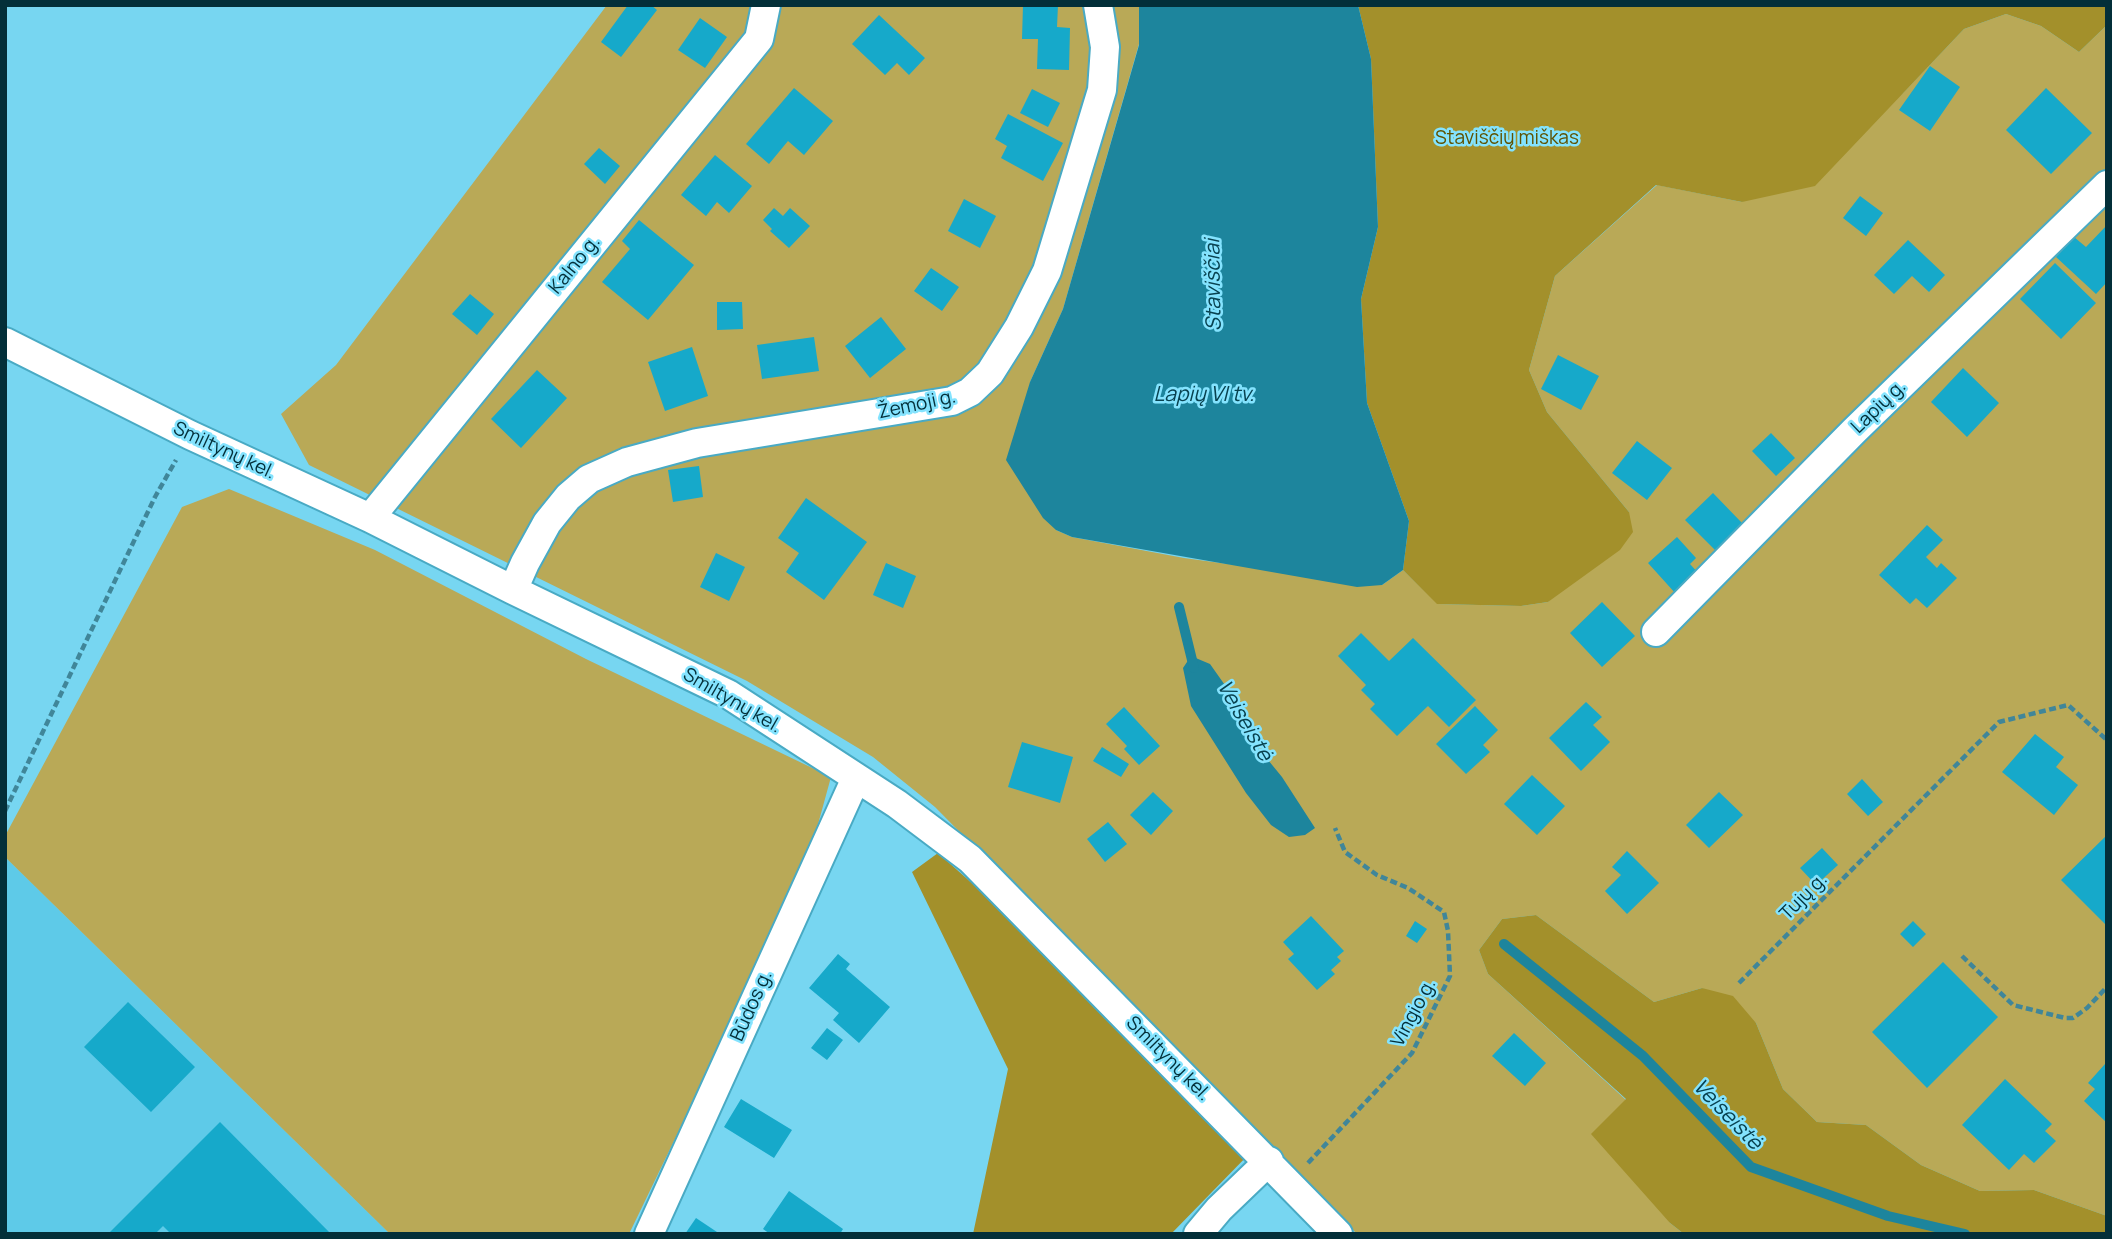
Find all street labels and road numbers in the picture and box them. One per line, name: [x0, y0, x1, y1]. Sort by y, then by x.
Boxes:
street label: Kalno g.: [545, 231, 605, 299]
street label: Lapių g.: [1847, 375, 1911, 439]
street label: Žemoji g.: [876, 386, 958, 424]
street label: Smiltynų kel.: [169, 417, 279, 485]
street label: Smiltynų kel.: [679, 664, 785, 738]
street label: Tujų g.: [1776, 869, 1832, 925]
street label: Būdos g.: [726, 967, 778, 1045]
street label: Vingio g.: [1387, 975, 1441, 1051]
street label: Smiltynų kel.: [1121, 1012, 1215, 1106]

